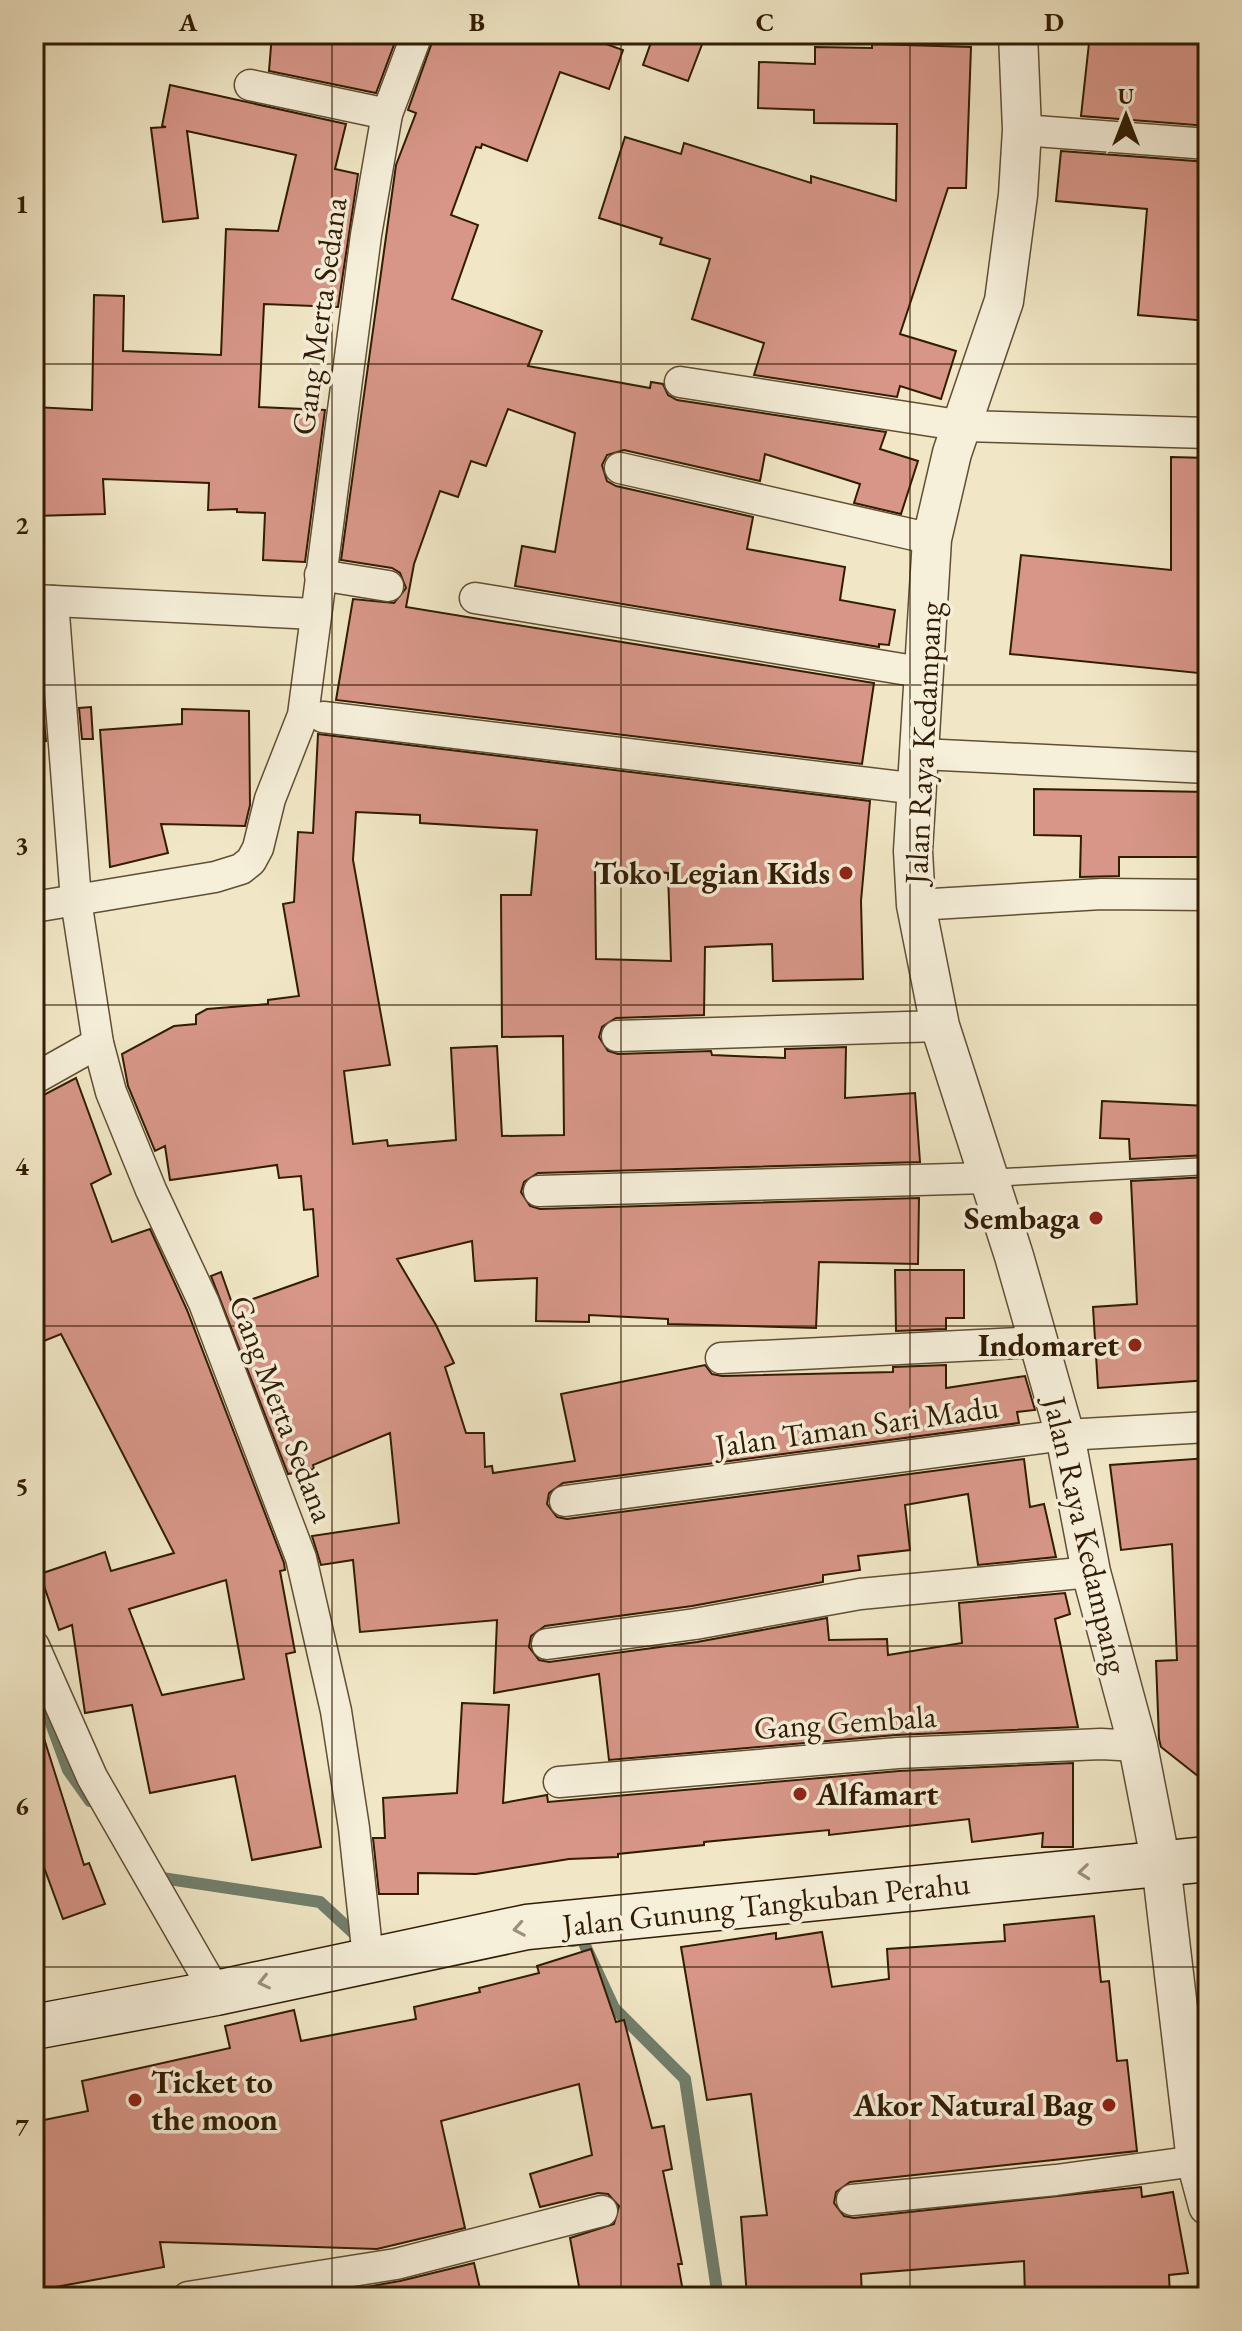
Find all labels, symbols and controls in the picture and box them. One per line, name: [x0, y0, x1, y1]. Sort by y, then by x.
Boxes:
text: A: [178, 5, 198, 39]
text: B: [469, 5, 485, 39]
text: C: [756, 5, 774, 39]
text: D: [1044, 5, 1064, 39]
north arrow: [1086, 76, 1166, 156]
text: U: [1118, 82, 1135, 111]
text: 1: [15, 187, 29, 221]
street label: Gang Merta Sedana: [282, 194, 356, 438]
text: 2: [15, 508, 29, 542]
street label: Jalan Raya Kedampang: [894, 600, 951, 888]
text: 3: [15, 828, 29, 862]
place label: Toko Legian Kids: [594, 852, 830, 894]
marker: Toko Legian Kids: [837, 864, 855, 882]
text: 4: [15, 1149, 29, 1183]
place label: Sembaga: [964, 1197, 1081, 1239]
marker: Sembaga: [1087, 1209, 1105, 1227]
street label: Gang Merta Sedana: [219, 1290, 345, 1529]
place label: Indomaret: [978, 1324, 1119, 1366]
marker: Indomaret: [1126, 1336, 1144, 1354]
street label: Jalan Taman Sari Madu: [710, 1385, 1002, 1467]
street label: Jalan Raya Kedampang: [1033, 1390, 1139, 1679]
text: 5: [15, 1469, 29, 1503]
street label: Gang Gembala: [752, 1695, 938, 1749]
place label: Alfamart: [815, 1773, 938, 1815]
marker: Alfamart: [791, 1785, 809, 1803]
text: 6: [15, 1789, 29, 1823]
street label: Jalan Gunung Tangkuban Perahu: [557, 1862, 972, 1947]
one-way arrow: [1077, 1864, 1090, 1881]
one-way arrow: [512, 1920, 526, 1937]
one-way arrow: [258, 1973, 272, 1990]
place label: Ticket to the moon: [151, 2061, 278, 2140]
place label: Akor Natural Bag: [852, 2084, 1094, 2126]
marker: Ticket to the moon: [126, 2091, 144, 2109]
marker: Akor Natural Bag: [1100, 2096, 1118, 2114]
text: 7: [15, 2110, 29, 2144]

